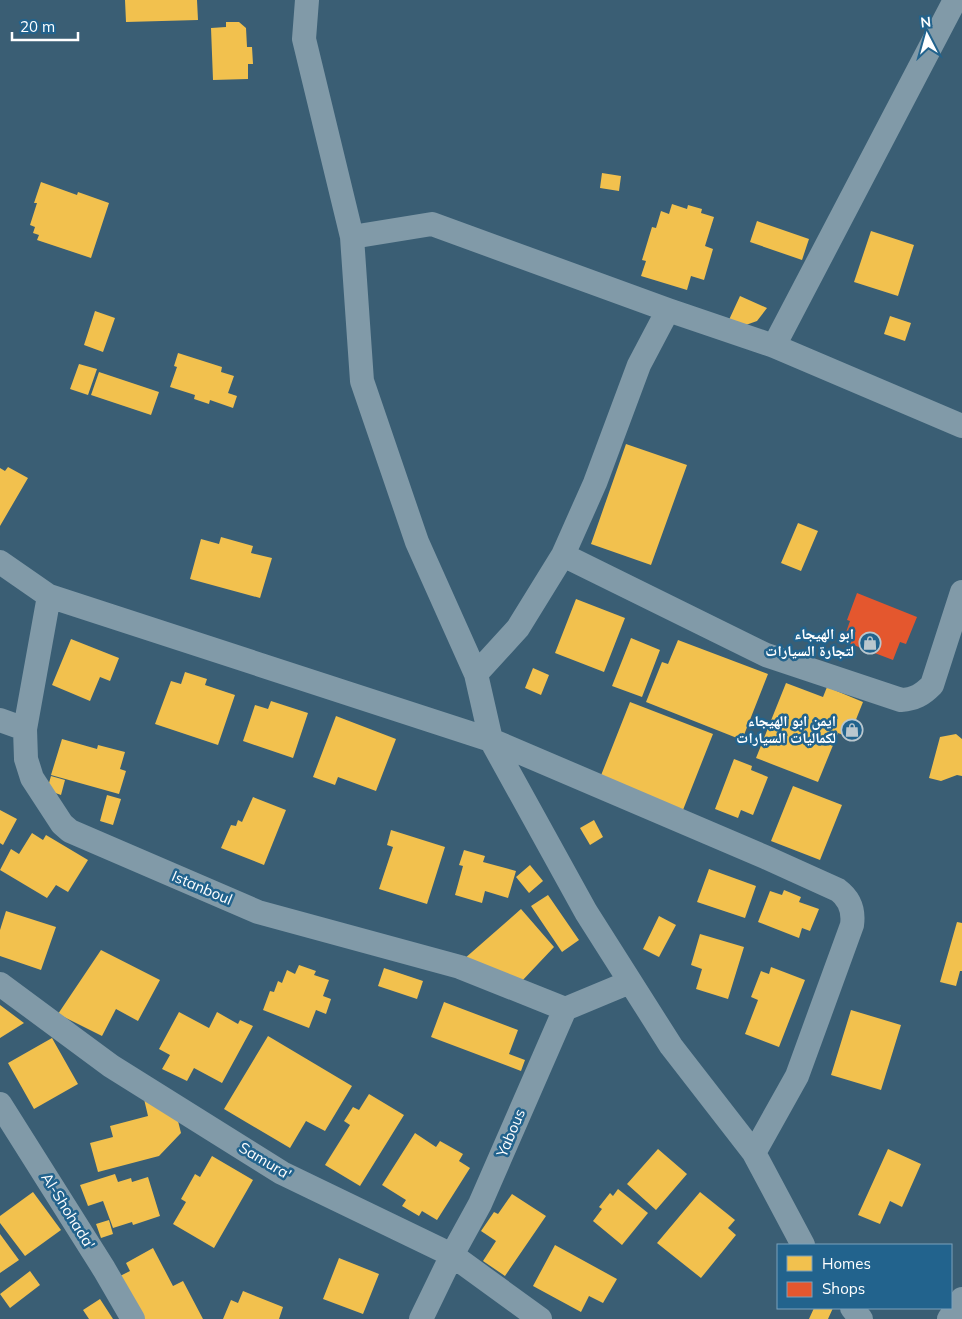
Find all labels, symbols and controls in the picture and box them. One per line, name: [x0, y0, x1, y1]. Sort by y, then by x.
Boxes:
scale bar: [12, 10, 79, 42]
north arrow: [902, 10, 952, 60]
text: N: [919, 13, 932, 32]
text: 20 m: [20, 17, 55, 36]
place label: ابو الهيجاء لتجارة السيارات: [765, 624, 854, 660]
shop icon: ابو الهيجاء لتجارة السيارات: [858, 631, 882, 655]
place label: ايمن ابو الهيجاء لكماليات السيارات: [736, 711, 836, 747]
shop icon: ايمن ابو الهيجاء لكماليات السيارات: [840, 718, 864, 742]
street label: Istanboul: [169, 866, 235, 909]
street label: Yabous: [492, 1106, 529, 1161]
street label: Samura': [236, 1138, 295, 1184]
street label: Al-Shohada': [37, 1169, 99, 1252]
legend: [777, 1244, 952, 1309]
text: Homes: [822, 1254, 871, 1273]
text: Shops: [822, 1279, 865, 1298]

